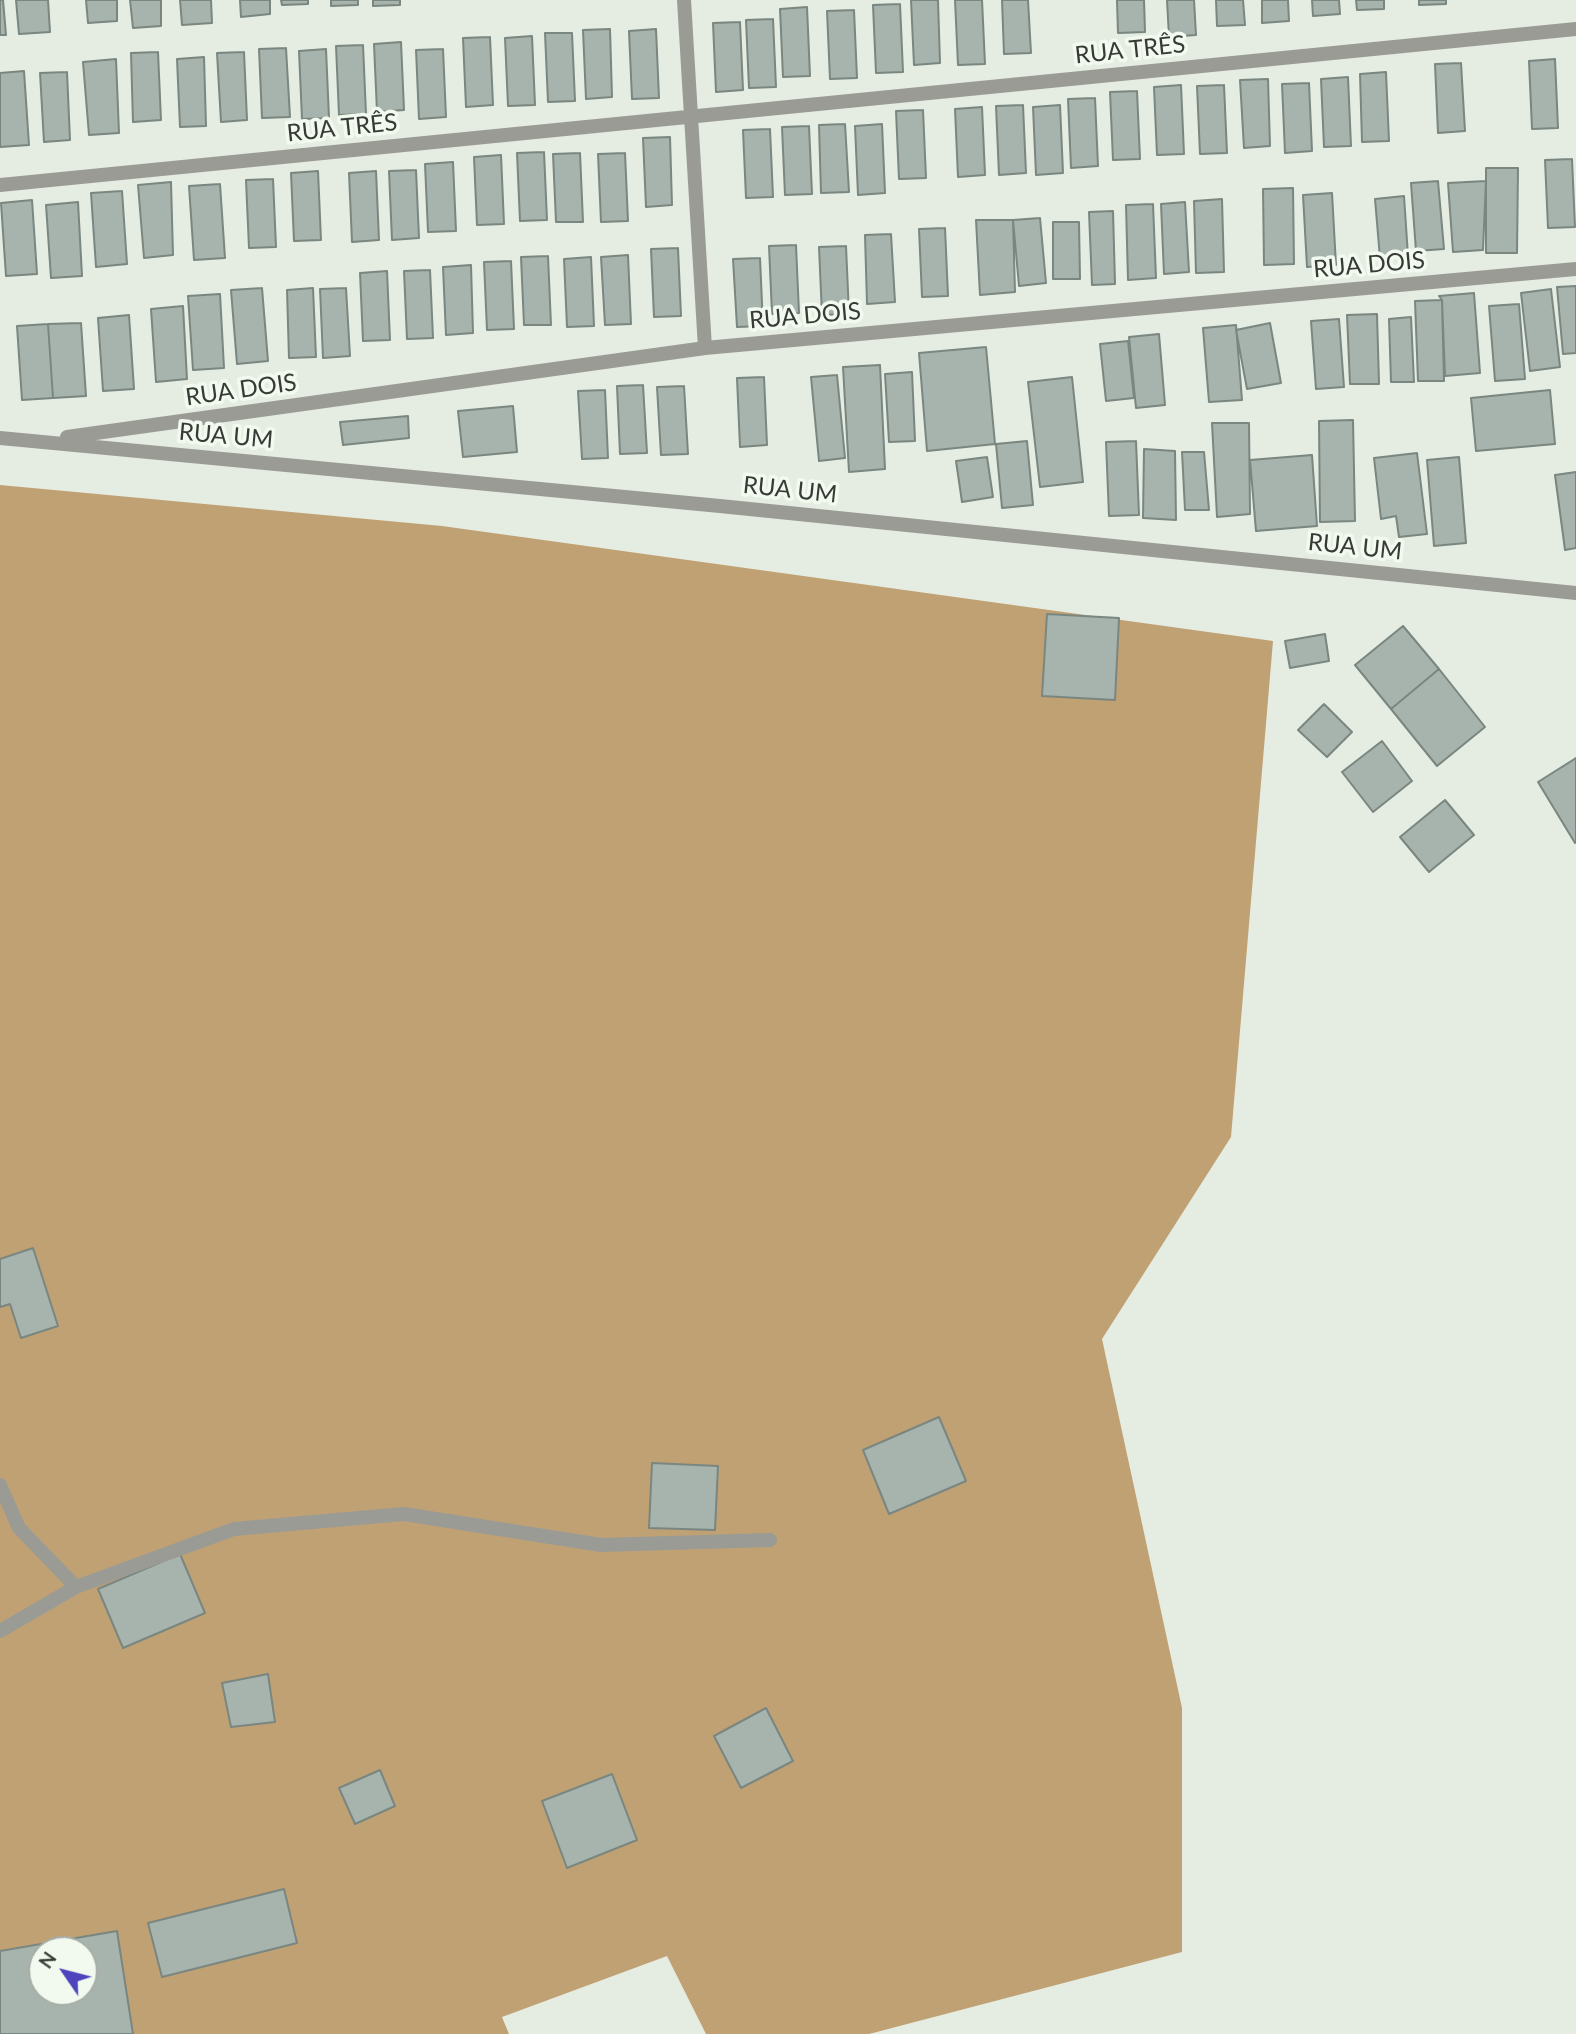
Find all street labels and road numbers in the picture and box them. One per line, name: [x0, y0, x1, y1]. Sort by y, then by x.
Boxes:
street label: RUA TRÊS: [1073, 30, 1187, 70]
street label: RUA TRÊS: [285, 108, 399, 148]
street label: RUA DOIS: [1312, 246, 1426, 284]
street label: RUA DOIS: [748, 297, 862, 335]
street label: RUA DOIS: [184, 368, 298, 412]
street label: RUA UM: [178, 418, 274, 454]
street label: RUA UM: [741, 471, 839, 509]
street label: RUA UM: [1306, 528, 1404, 566]

